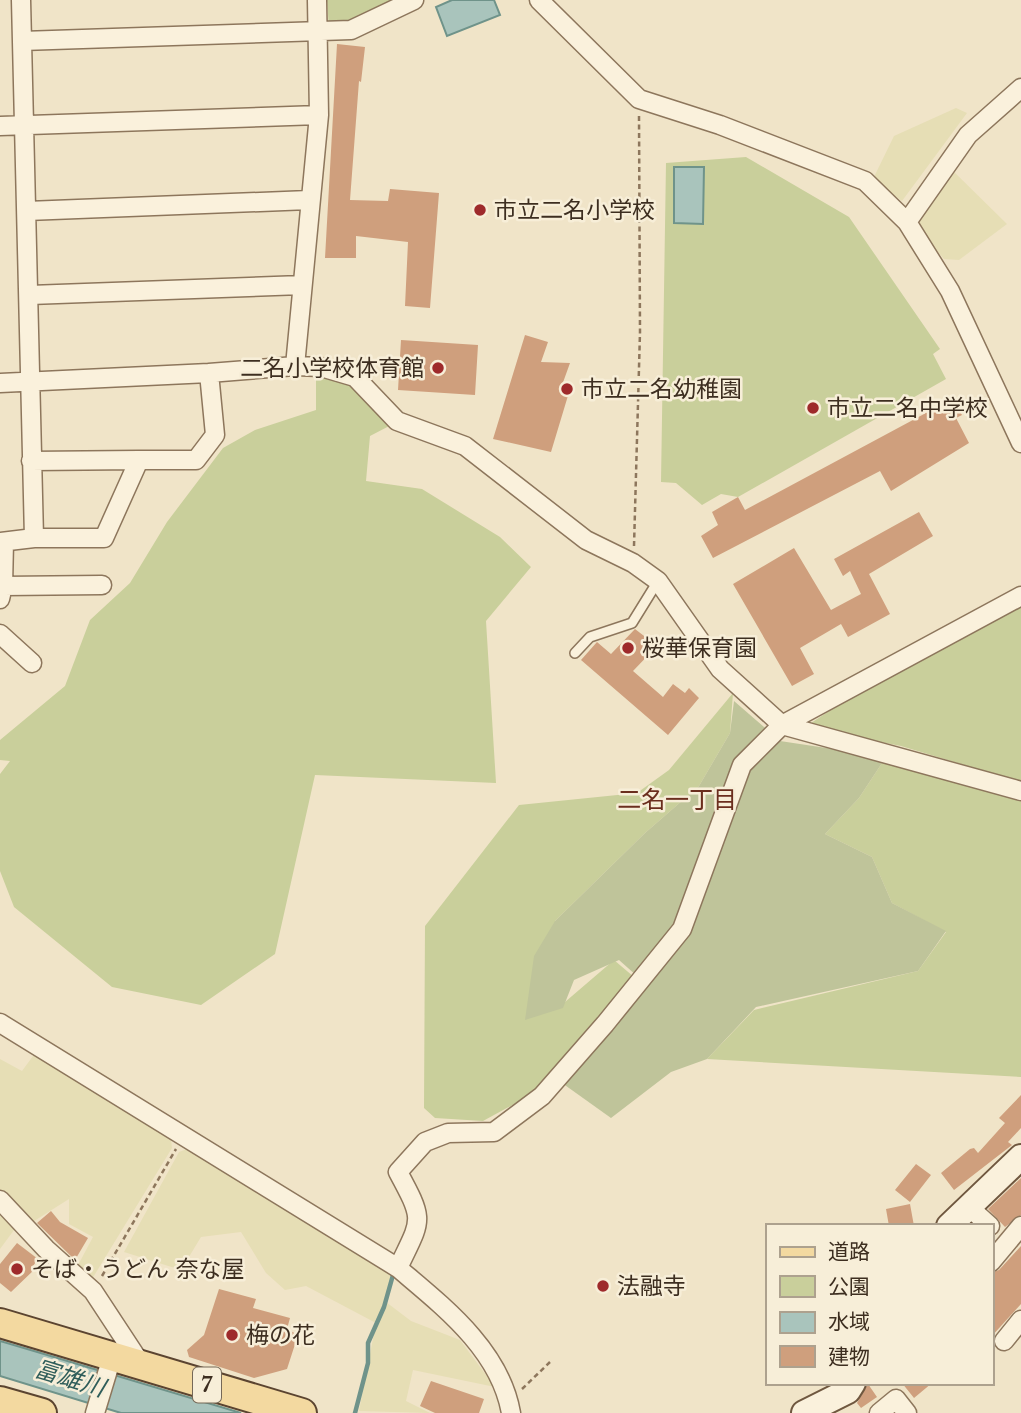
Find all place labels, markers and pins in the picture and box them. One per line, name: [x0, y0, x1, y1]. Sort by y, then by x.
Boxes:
place label: 市立二名小学校: [494, 196, 655, 224]
marker: 市立二名小学校: [472, 202, 488, 218]
place label: 二名小学校体育館: [240, 354, 424, 382]
marker: 二名小学校体育館: [430, 360, 446, 376]
place label: 市立二名幼稚園: [581, 375, 742, 403]
marker: 市立二名幼稚園: [559, 381, 575, 397]
place label: 市立二名中学校: [827, 394, 988, 422]
marker: 市立二名中学校: [805, 400, 821, 416]
place label: 桜華保育園: [642, 634, 757, 662]
marker: 桜華保育園: [620, 640, 636, 656]
place label: そば・うどん 奈な屋: [31, 1255, 245, 1283]
marker: そば・うどん 奈な屋: [9, 1261, 25, 1277]
place label: 法融寺: [617, 1272, 686, 1300]
marker: 法融寺: [595, 1278, 611, 1294]
place label: 梅の花: [246, 1321, 315, 1349]
marker: 梅の花: [224, 1327, 240, 1343]

